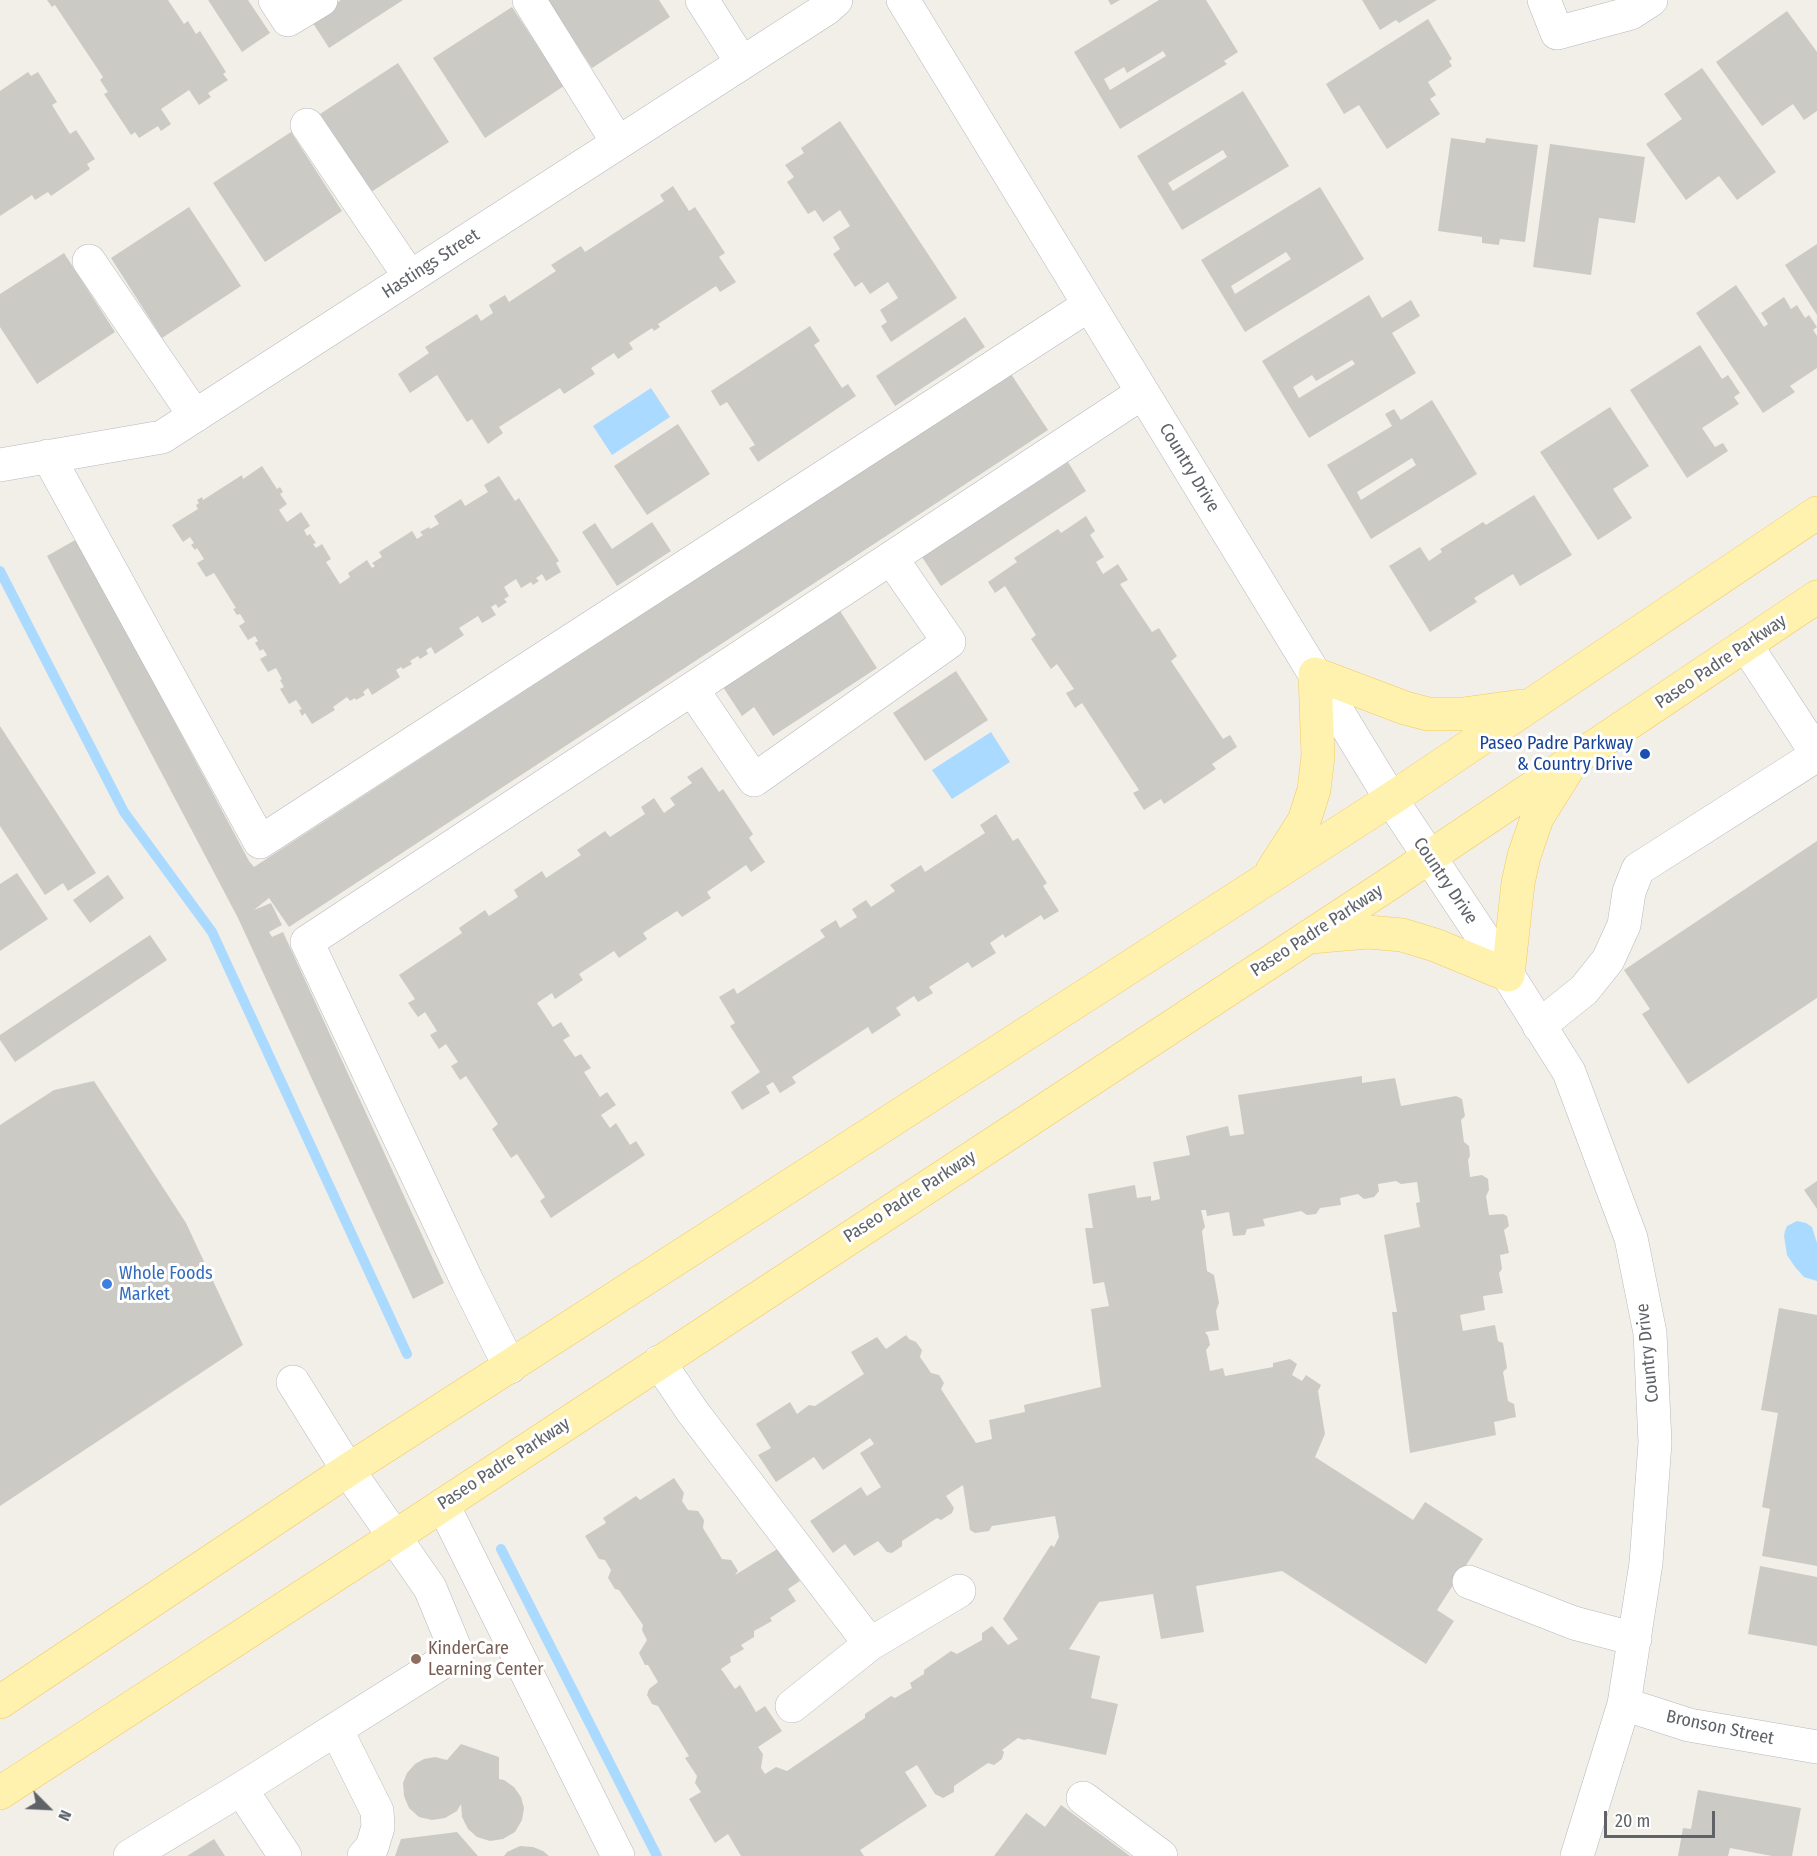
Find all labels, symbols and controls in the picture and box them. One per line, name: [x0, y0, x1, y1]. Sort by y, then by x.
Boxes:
street label: Hastings Street: [378, 225, 484, 303]
street label: Country Drive: [1154, 420, 1224, 516]
street label: Paseo Padre Parkway: [1651, 610, 1791, 714]
place label: Paseo Padre Parkway & Country Drive: [1480, 733, 1633, 776]
marker: Paseo Padre Parkway & Country Drive: [1638, 747, 1652, 761]
street label: Country Drive: [1408, 834, 1482, 928]
street label: Paseo Padre Parkway: [1247, 880, 1387, 982]
street label: Paseo Padre Parkway: [840, 1146, 980, 1248]
place label: Whole Foods Market: [119, 1263, 213, 1306]
marker: Whole Foods Market: [100, 1277, 114, 1291]
street label: Country Drive: [1632, 1302, 1664, 1404]
street label: Paseo Padre Parkway: [434, 1413, 574, 1515]
place label: KinderCare Learning Center: [428, 1638, 544, 1680]
marker: KinderCare Learning Center: [409, 1652, 423, 1666]
street label: Bronson Street: [1664, 1706, 1776, 1750]
north arrow: [18, 1778, 78, 1838]
scale bar: [1607, 1799, 1718, 1837]
text: N: [54, 1807, 76, 1824]
text: 20 m: [1615, 1810, 1650, 1832]

